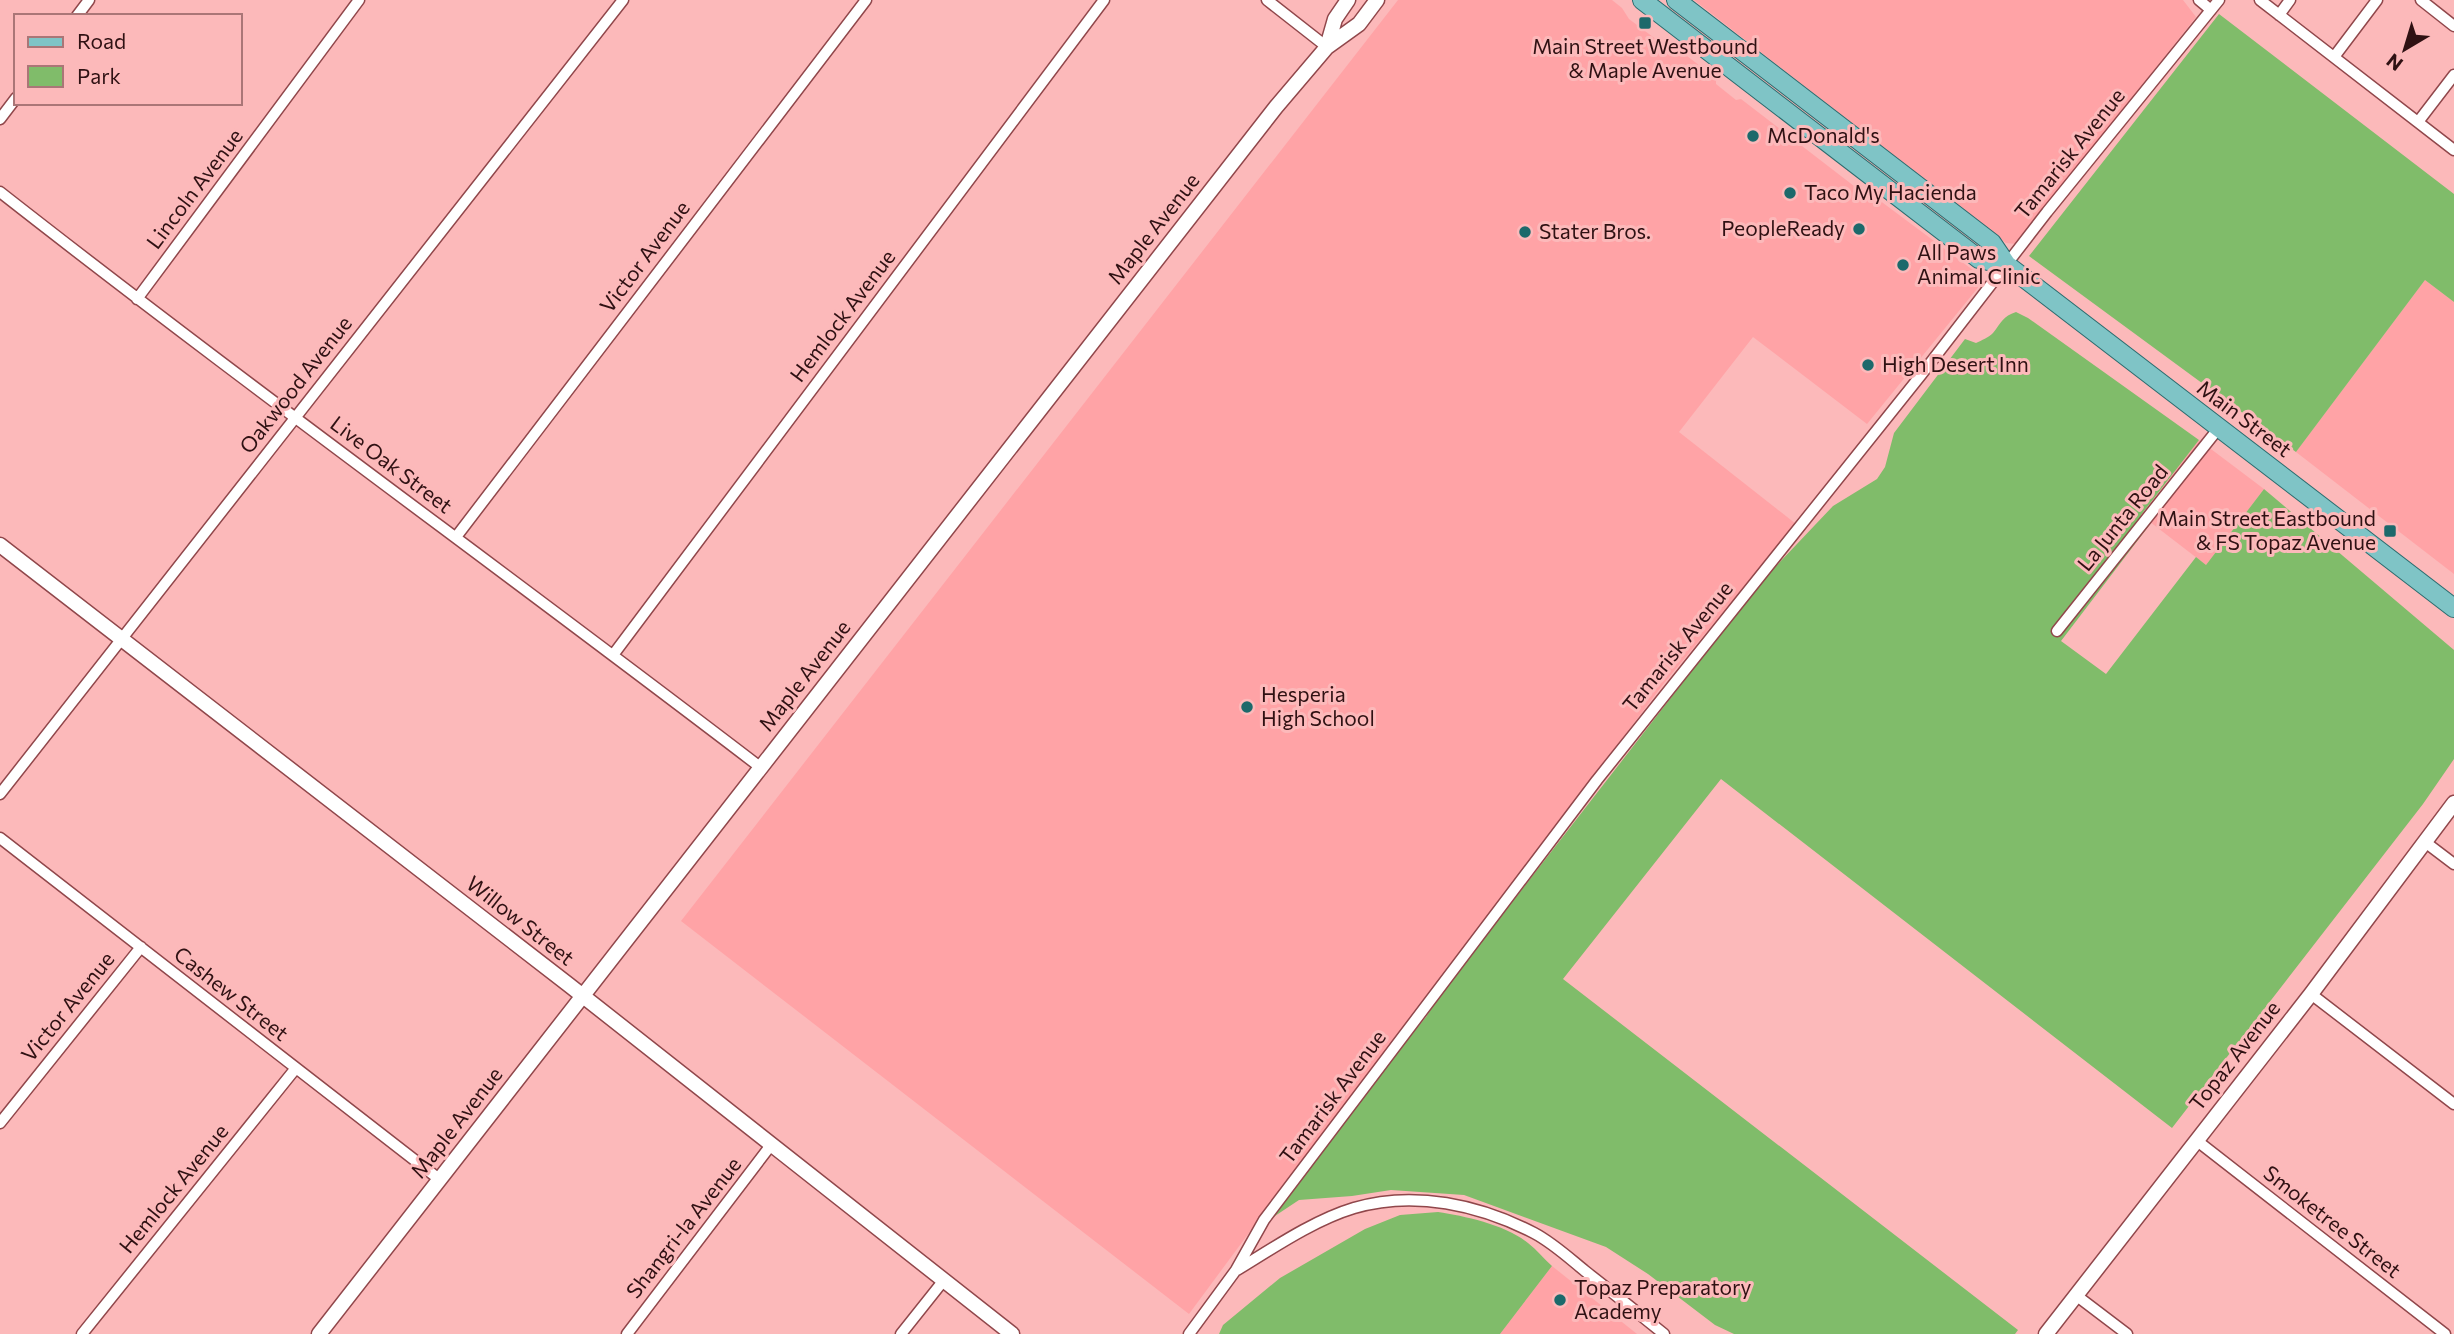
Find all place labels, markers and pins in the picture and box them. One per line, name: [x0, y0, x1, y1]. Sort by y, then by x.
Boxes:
marker: Main Street Westbound & Maple Avenue: [1637, 15, 1653, 31]
place label: Main Street Westbound & Maple Avenue: [1532, 33, 1758, 82]
place label: McDonald's: [1767, 122, 1880, 147]
marker: McDonald's: [1745, 128, 1761, 144]
place label: Taco My Hacienda: [1804, 179, 1977, 204]
marker: Taco My Hacienda: [1782, 185, 1798, 201]
place label: PeopleReady: [1721, 215, 1845, 240]
place label: Stater Bros.: [1539, 218, 1651, 243]
marker: PeopleReady: [1851, 221, 1867, 237]
marker: Stater Bros.: [1517, 224, 1533, 240]
place label: All Paws Animal Clinic: [1917, 239, 2041, 288]
marker: All Paws Animal Clinic: [1895, 257, 1911, 273]
place label: High Desert Inn: [1882, 351, 2029, 376]
marker: High Desert Inn: [1860, 357, 1876, 373]
place label: Main Street Eastbound & FS Topaz Avenue: [2158, 505, 2376, 554]
marker: Main Street Eastbound & FS Topaz Avenue: [2382, 523, 2398, 539]
place label: Hesperia High School: [1261, 681, 1375, 730]
marker: Hesperia High School: [1239, 699, 1255, 715]
place label: Topaz Preparatory Academy: [1574, 1274, 1751, 1323]
marker: Topaz Preparatory Academy: [1552, 1292, 1568, 1308]

